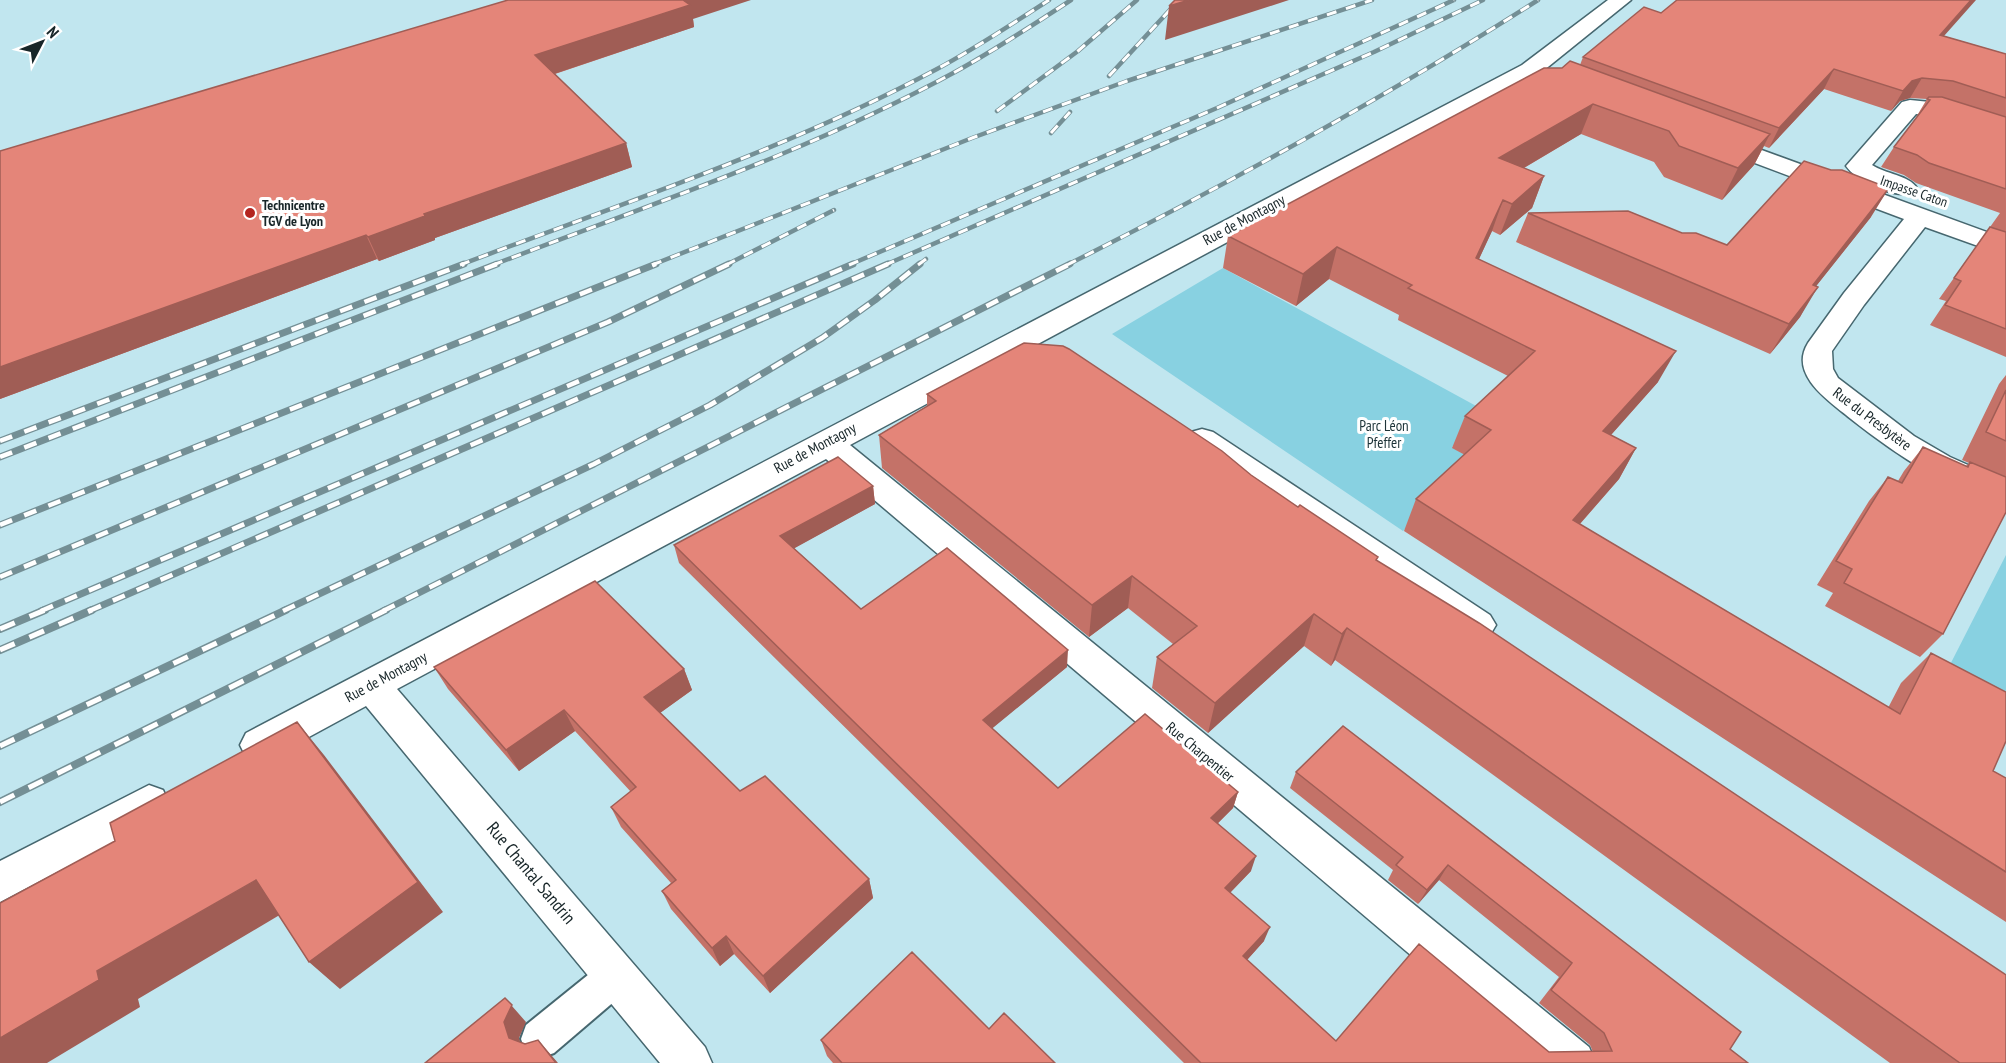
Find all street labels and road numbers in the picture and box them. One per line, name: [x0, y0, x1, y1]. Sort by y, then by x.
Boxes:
street label: Impasse Caton: [1878, 171, 1950, 211]
street label: Rue de Montagny: [1199, 190, 1288, 249]
street label: Rue du Presbytère: [1829, 383, 1915, 454]
street label: Rue de Montagny: [770, 418, 859, 477]
street label: Rue de Montagny: [341, 647, 430, 706]
street label: Rue Charpentier: [1162, 717, 1239, 786]
street label: Rue Chantal Sandrin: [482, 817, 581, 929]

